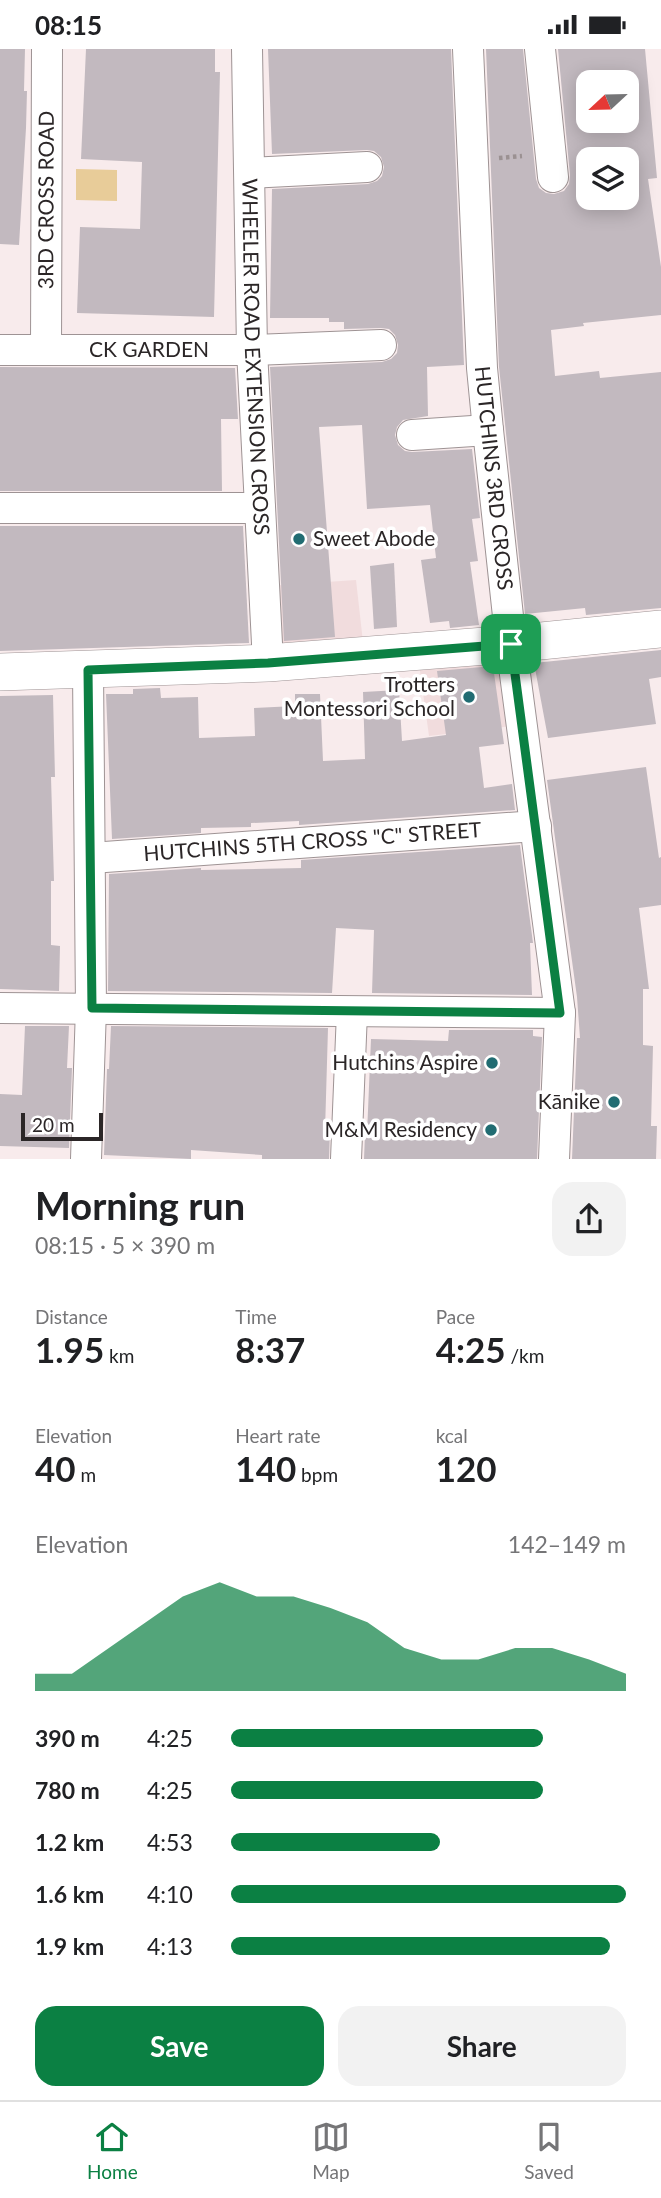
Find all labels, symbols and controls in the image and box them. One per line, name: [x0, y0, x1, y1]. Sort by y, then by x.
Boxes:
text: 08:15: [35, 9, 102, 41]
north arrow: [576, 70, 639, 133]
map controls: [576, 70, 639, 210]
street label: 3RD CROSS ROAD: [32, 111, 58, 289]
button: layers: [576, 147, 639, 210]
street label: WHEELER ROAD EXTENSION CROSS: [238, 178, 275, 536]
street label: CK GARDEN: [89, 336, 209, 361]
street label: HUTCHINS 3RD CROSS: [471, 365, 519, 591]
place label: Sweet Abode: [313, 525, 435, 550]
marker: Sweet Abode: [291, 531, 307, 547]
pin: [481, 614, 541, 674]
icon: arrive: [492, 625, 530, 663]
place label: Trotters Montessori School: [284, 671, 455, 720]
marker: Trotters Montessori School: [461, 689, 477, 705]
street label: HUTCHINS 5TH CROSS "C" STREET: [142, 816, 483, 865]
place label: Hutchins Aspire: [332, 1049, 478, 1074]
marker: Hutchins Aspire: [484, 1055, 500, 1071]
place label: Kānike: [538, 1088, 600, 1113]
marker: Kānike: [606, 1094, 622, 1110]
scale bar: [21, 1109, 103, 1141]
text: 20 m: [32, 1113, 75, 1136]
place label: M&M Residency: [325, 1116, 477, 1141]
marker: M&M Residency: [483, 1122, 499, 1138]
text: Morning run: [35, 1182, 245, 1228]
button: share: [552, 1182, 626, 1256]
text: 08:15 · 5 × 390 m: [35, 1231, 215, 1259]
text: Distance: [35, 1305, 108, 1328]
text: Time: [235, 1305, 277, 1328]
text: Pace: [436, 1305, 475, 1328]
text: 1.95: [35, 1328, 104, 1370]
text: 8:37: [235, 1328, 305, 1370]
text: 4:25: [436, 1328, 506, 1370]
text: km: [104, 1344, 134, 1367]
text: /km: [506, 1344, 544, 1367]
text: Elevation: [35, 1424, 112, 1447]
text: Heart rate: [235, 1424, 321, 1447]
text: kcal: [436, 1424, 468, 1447]
text: 40: [35, 1447, 76, 1489]
text: 140: [235, 1447, 296, 1489]
text: 120: [436, 1447, 497, 1489]
text: m: [76, 1463, 96, 1486]
text: bpm: [296, 1463, 338, 1486]
text: Elevation: [35, 1530, 128, 1558]
text: 142–149 m: [508, 1530, 626, 1558]
text: 390 m: [35, 1724, 100, 1752]
text: 4:25: [147, 1724, 193, 1752]
text: 780 m: [35, 1776, 100, 1804]
text: 4:25: [147, 1776, 193, 1804]
text: 1.2 km: [35, 1828, 104, 1856]
text: 4:53: [147, 1828, 193, 1856]
text: 1.6 km: [35, 1880, 104, 1908]
text: 4:10: [147, 1880, 193, 1908]
text: 1.9 km: [35, 1932, 104, 1960]
text: 4:13: [147, 1932, 193, 1960]
button: Save: [35, 2006, 324, 2086]
button: Share: [338, 2006, 626, 2086]
tab: Home: [87, 2118, 138, 2183]
tab: Map: [312, 2118, 350, 2183]
tab: Saved: [524, 2118, 574, 2183]

